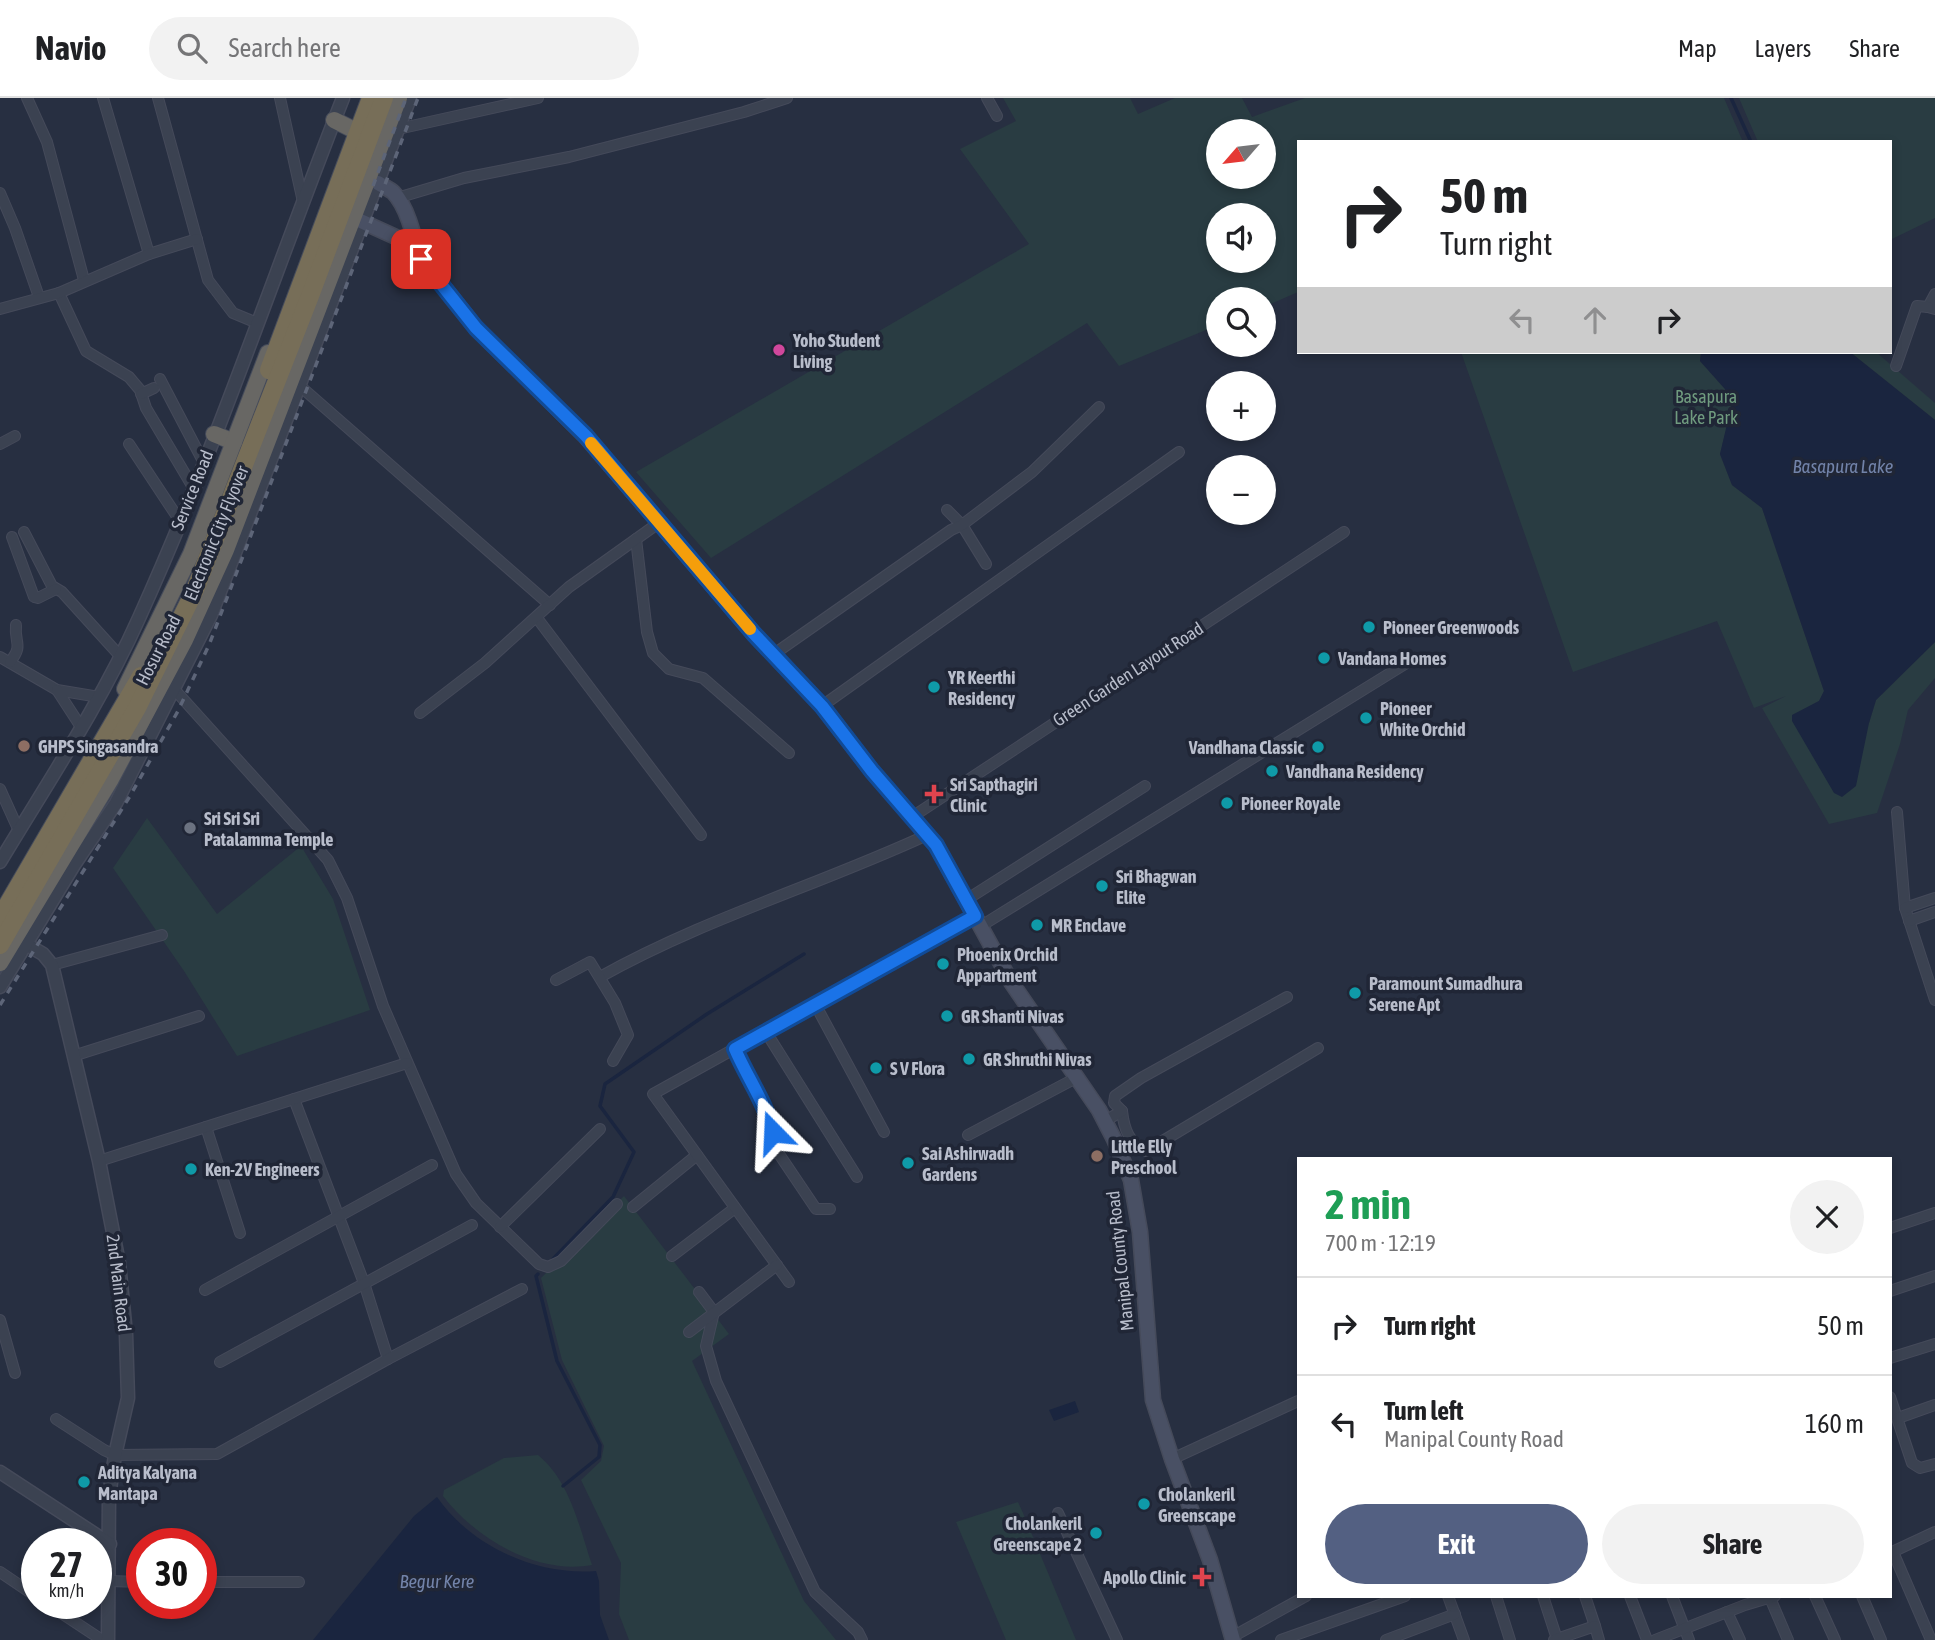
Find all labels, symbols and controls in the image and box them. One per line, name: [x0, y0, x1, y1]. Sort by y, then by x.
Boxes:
search box: [149, 17, 639, 80]
text: Navio: [35, 29, 107, 67]
icon: search: [173, 29, 211, 67]
text: Search here: [229, 33, 341, 63]
text: Map: [1678, 35, 1717, 62]
text: Layers: [1755, 35, 1811, 62]
text: Share: [1849, 35, 1900, 62]
north arrow: [1206, 119, 1276, 189]
map controls: [1206, 119, 1276, 525]
text: 50 m: [1440, 167, 1528, 223]
icon: right: [1325, 168, 1416, 259]
button: sound: [1206, 203, 1276, 273]
text: Turn right: [1440, 225, 1553, 262]
pin: [391, 229, 451, 289]
icon: arrive: [402, 240, 440, 278]
button: search: [1206, 287, 1276, 357]
icon: left: [1503, 301, 1541, 339]
icon: ahead: [1576, 301, 1614, 339]
icon: right: [1649, 301, 1687, 339]
place label: Yoho Student Living: [792, 330, 881, 372]
marker: Yoho Student Living: [771, 342, 787, 358]
button: +: [1206, 371, 1276, 441]
park label: Basapura Lake Park: [1674, 386, 1738, 428]
street label: Service Road: [166, 447, 218, 533]
button: −: [1206, 455, 1276, 525]
water label: Basapura Lake: [1793, 455, 1893, 477]
street label: Electronic City Flyover: [179, 462, 253, 603]
street label: Hosur Road: [131, 611, 185, 689]
street label: Green Garden Layout Road: [1049, 617, 1207, 731]
place label: Pioneer Greenwoods: [1383, 617, 1520, 638]
marker: Pioneer Greenwoods: [1361, 619, 1377, 635]
place label: Vandana Homes: [1337, 648, 1447, 669]
marker: Vandana Homes: [1316, 650, 1332, 666]
place label: YR Keerthi Residency: [947, 667, 1016, 709]
marker: YR Keerthi Residency: [926, 679, 942, 695]
place label: Pioneer White Orchid: [1379, 698, 1465, 740]
marker: Pioneer White Orchid: [1358, 710, 1374, 726]
place label: GHPS Singasandra: [38, 736, 158, 757]
place label: Vandhana Classic: [1188, 737, 1304, 758]
marker: GHPS Singasandra: [16, 738, 32, 754]
marker: Vandhana Classic: [1310, 739, 1326, 755]
place label: Vandhana Residency: [1285, 761, 1424, 782]
marker: Vandhana Residency: [1264, 763, 1280, 779]
place label: Sri Sapthagiri Clinic: [950, 774, 1038, 816]
marker: Sri Sapthagiri Clinic: [924, 784, 944, 804]
place label: Pioneer Royale: [1241, 793, 1341, 814]
marker: Pioneer Royale: [1219, 795, 1235, 811]
place label: Sri Sri Sri Patalamma Temple: [204, 808, 334, 850]
marker: Sri Sri Sri Patalamma Temple: [182, 820, 198, 836]
place label: Sri Bhagwan Elite: [1116, 866, 1197, 908]
marker: Sri Bhagwan Elite: [1094, 878, 1110, 894]
place label: MR Enclave: [1051, 915, 1126, 936]
marker: MR Enclave: [1029, 917, 1045, 933]
place label: Phoenix Orchid Appartment: [956, 944, 1058, 986]
marker: Phoenix Orchid Appartment: [935, 956, 951, 972]
place label: Paramount Sumadhura Serene Apt: [1369, 973, 1523, 1015]
marker: Paramount Sumadhura Serene Apt: [1347, 985, 1363, 1001]
place label: GR Shanti Nivas: [961, 1006, 1065, 1027]
marker: GR Shanti Nivas: [939, 1008, 955, 1024]
place label: GR Shruthi Nivas: [983, 1049, 1092, 1070]
marker: GR Shruthi Nivas: [961, 1051, 977, 1067]
place label: S V Flora: [890, 1058, 945, 1079]
marker: S V Flora: [868, 1060, 884, 1076]
position arrow: [736, 1095, 810, 1169]
place label: Little Elly Preschool: [1111, 1136, 1177, 1178]
place label: Sai Ashirwadh Gardens: [922, 1143, 1014, 1185]
marker: Little Elly Preschool: [1089, 1148, 1105, 1164]
marker: Sai Ashirwadh Gardens: [900, 1155, 916, 1171]
place label: Ken-2V Engineers: [205, 1159, 320, 1180]
marker: Ken-2V Engineers: [183, 1161, 199, 1177]
text: 2 min: [1325, 1180, 1411, 1228]
button: close: [1790, 1180, 1864, 1254]
street label: Manipal County Road: [1102, 1190, 1138, 1332]
text: 700 m · 12:19: [1325, 1230, 1436, 1256]
street label: 2nd Main Road: [103, 1233, 135, 1333]
icon: right: [1325, 1307, 1363, 1345]
text: Turn right: [1384, 1311, 1475, 1341]
text: 50 m: [1817, 1311, 1864, 1341]
text: Turn left: [1384, 1396, 1464, 1426]
icon: left: [1325, 1405, 1363, 1443]
text: 160 m: [1805, 1409, 1864, 1439]
text: Manipal County Road: [1384, 1426, 1564, 1452]
place label: Aditya Kalyana Mantapa: [97, 1462, 197, 1504]
marker: Aditya Kalyana Mantapa: [76, 1474, 92, 1490]
place label: Cholankeril Greenscape: [1158, 1484, 1236, 1526]
marker: Cholankeril Greenscape: [1136, 1496, 1152, 1512]
button: Exit: [1325, 1504, 1588, 1584]
button: Share: [1602, 1504, 1864, 1584]
place label: Cholankeril Greenscape 2: [993, 1513, 1082, 1555]
marker: Cholankeril Greenscape 2: [1088, 1525, 1104, 1541]
speed limit sign: 30: [126, 1528, 217, 1619]
text: 27: [50, 1544, 83, 1584]
place label: Apollo Clinic: [1102, 1567, 1186, 1588]
marker: Apollo Clinic: [1192, 1567, 1212, 1587]
water label: Begur Kere: [400, 1570, 474, 1592]
text: km/h: [49, 1580, 84, 1601]

